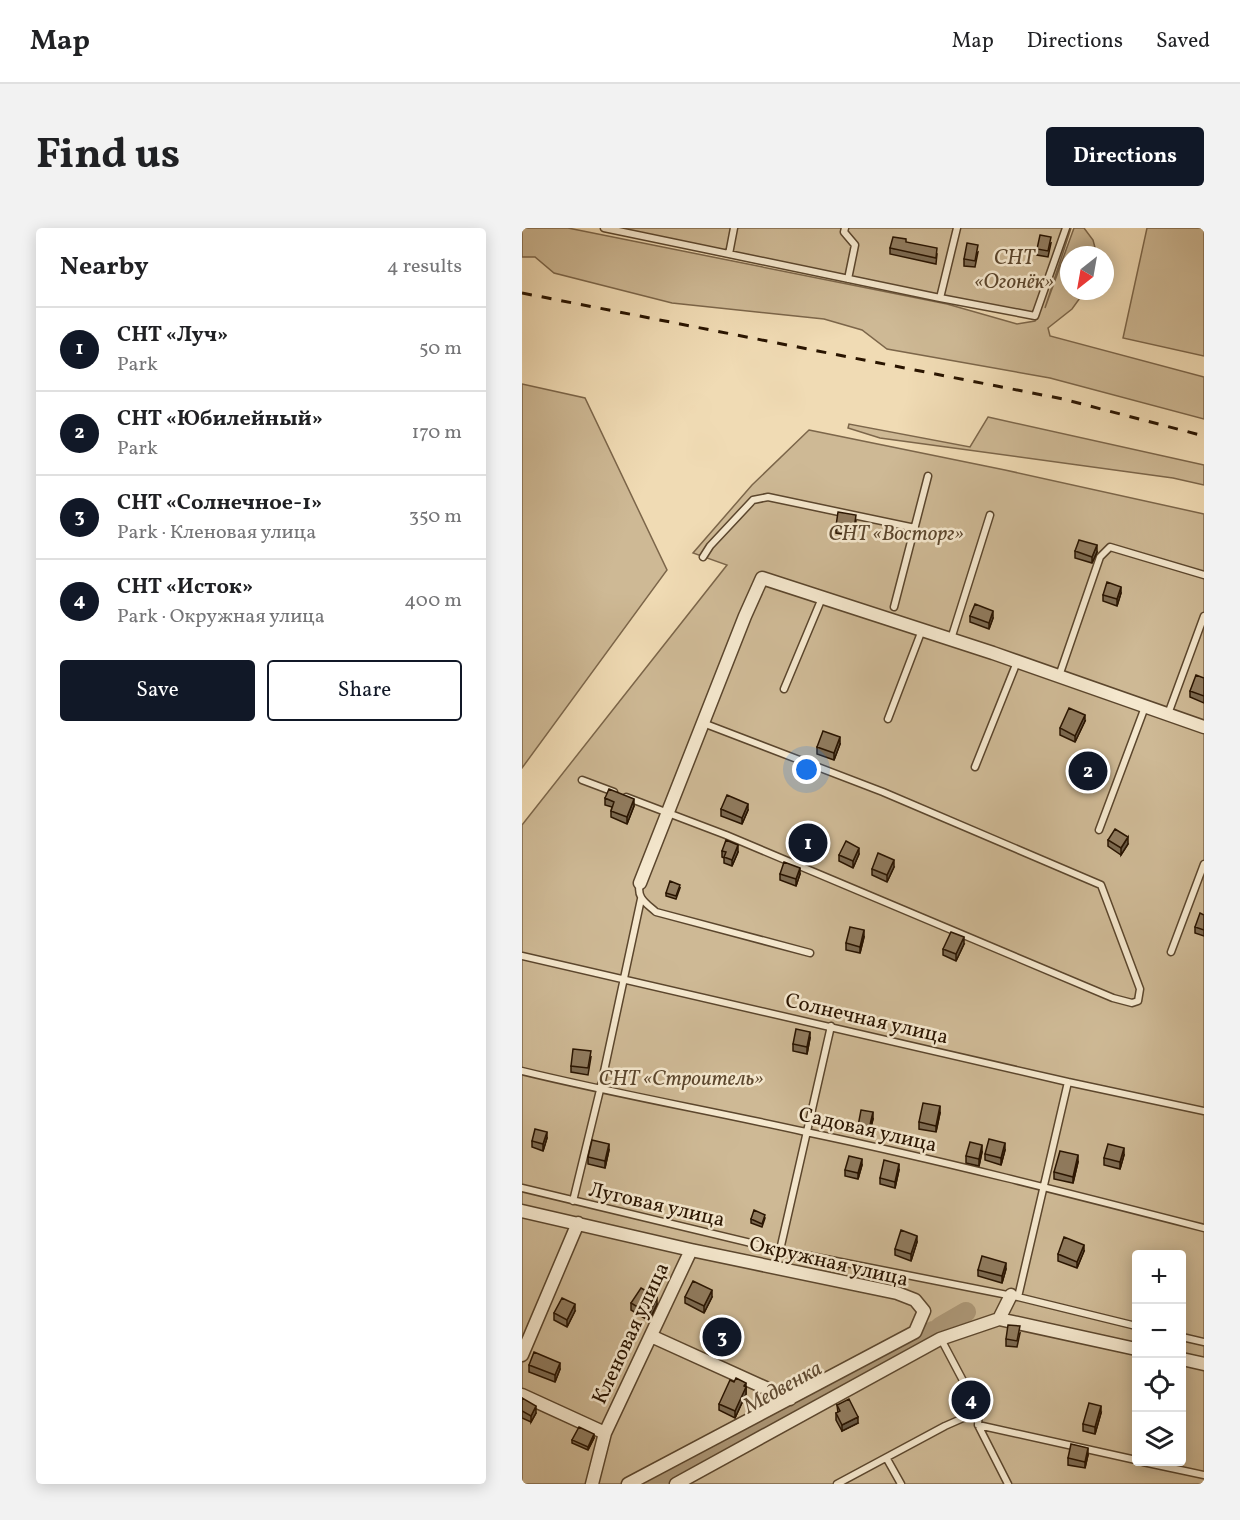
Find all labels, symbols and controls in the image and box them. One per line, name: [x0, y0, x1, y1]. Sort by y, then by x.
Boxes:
text: Map: [30, 22, 90, 61]
text: Map: [952, 27, 994, 56]
text: Directions: [1027, 27, 1123, 56]
text: Saved: [1156, 27, 1210, 56]
text: Find us: [36, 127, 180, 186]
button: Directions: [1046, 127, 1204, 186]
park label: СНТ «Огонёк»: [974, 244, 1054, 297]
north arrow: [1060, 246, 1114, 300]
text: Nearby: [60, 249, 149, 285]
text: 4 results: [387, 253, 462, 281]
text: СНТ «Луч»: [117, 320, 228, 351]
text: 1: [75, 335, 84, 363]
text: 50 m: [419, 335, 462, 363]
text: Park: [117, 351, 158, 379]
text: СНТ «Юбилейный»: [117, 404, 323, 435]
text: 2: [74, 419, 85, 447]
text: 170 m: [412, 419, 462, 447]
text: Park: [117, 435, 158, 463]
text: СНТ «Солнечное-1»: [117, 488, 322, 519]
text: 3: [74, 503, 85, 531]
text: 350 m: [409, 503, 462, 531]
text: Park · Кленовая улица: [117, 519, 316, 547]
park label: СНТ «Восторг»: [828, 520, 964, 549]
text: СНТ «Исток»: [117, 572, 253, 603]
text: 4: [73, 587, 86, 615]
text: 400 m: [404, 587, 462, 615]
text: Park · Окружная улица: [117, 603, 325, 631]
button: Save: [60, 660, 255, 721]
button: Share: [267, 660, 462, 721]
pin: 2: [1068, 748, 1108, 794]
your location: [792, 755, 821, 784]
pin: 1: [788, 820, 828, 866]
street label: Солнечная улица: [782, 987, 951, 1052]
park label: СНТ «Строитель»: [599, 1065, 763, 1094]
street label: Садовая улица: [796, 1100, 940, 1160]
street label: Луговая улица: [586, 1176, 728, 1235]
street label: Окружная улица: [746, 1230, 911, 1295]
map controls: [1132, 1250, 1186, 1466]
button: +: [1132, 1250, 1186, 1304]
street label: Кленовая улица: [586, 1258, 677, 1409]
button: −: [1132, 1304, 1186, 1358]
pin: 3: [702, 1314, 742, 1360]
water label: Медвенка: [737, 1354, 828, 1423]
button: locate: [1132, 1358, 1186, 1412]
pin: 4: [952, 1378, 990, 1422]
button: layers: [1132, 1412, 1186, 1466]

